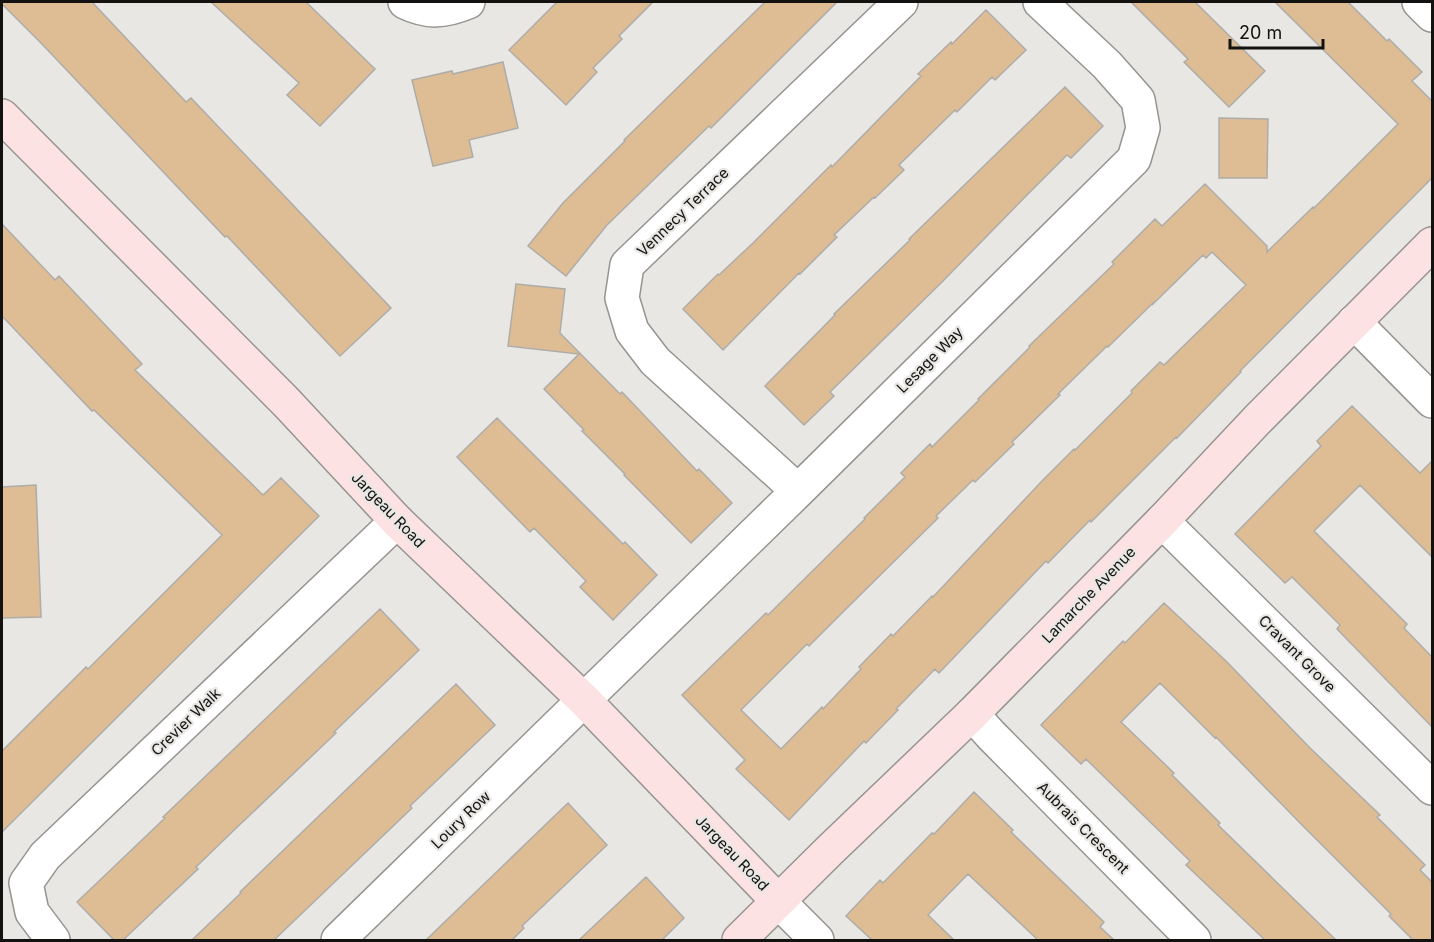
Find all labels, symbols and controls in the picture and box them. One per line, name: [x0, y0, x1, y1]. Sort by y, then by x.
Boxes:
scale bar: [1230, 12, 1323, 50]
text: 20 m: [1239, 22, 1282, 43]
street label: Vennecy Terrace: [633, 163, 733, 260]
street label: Lesage Way: [892, 322, 967, 397]
street label: Jargeau Road: [347, 468, 429, 552]
street label: Lamarche Avenue: [1038, 542, 1140, 647]
street label: Cravant Grove: [1255, 611, 1340, 696]
street label: Crevier Walk: [147, 683, 225, 760]
street label: Aubrais Crescent: [1033, 778, 1133, 878]
street label: Loury Row: [427, 787, 494, 853]
street label: Jargeau Road: [691, 811, 773, 895]

